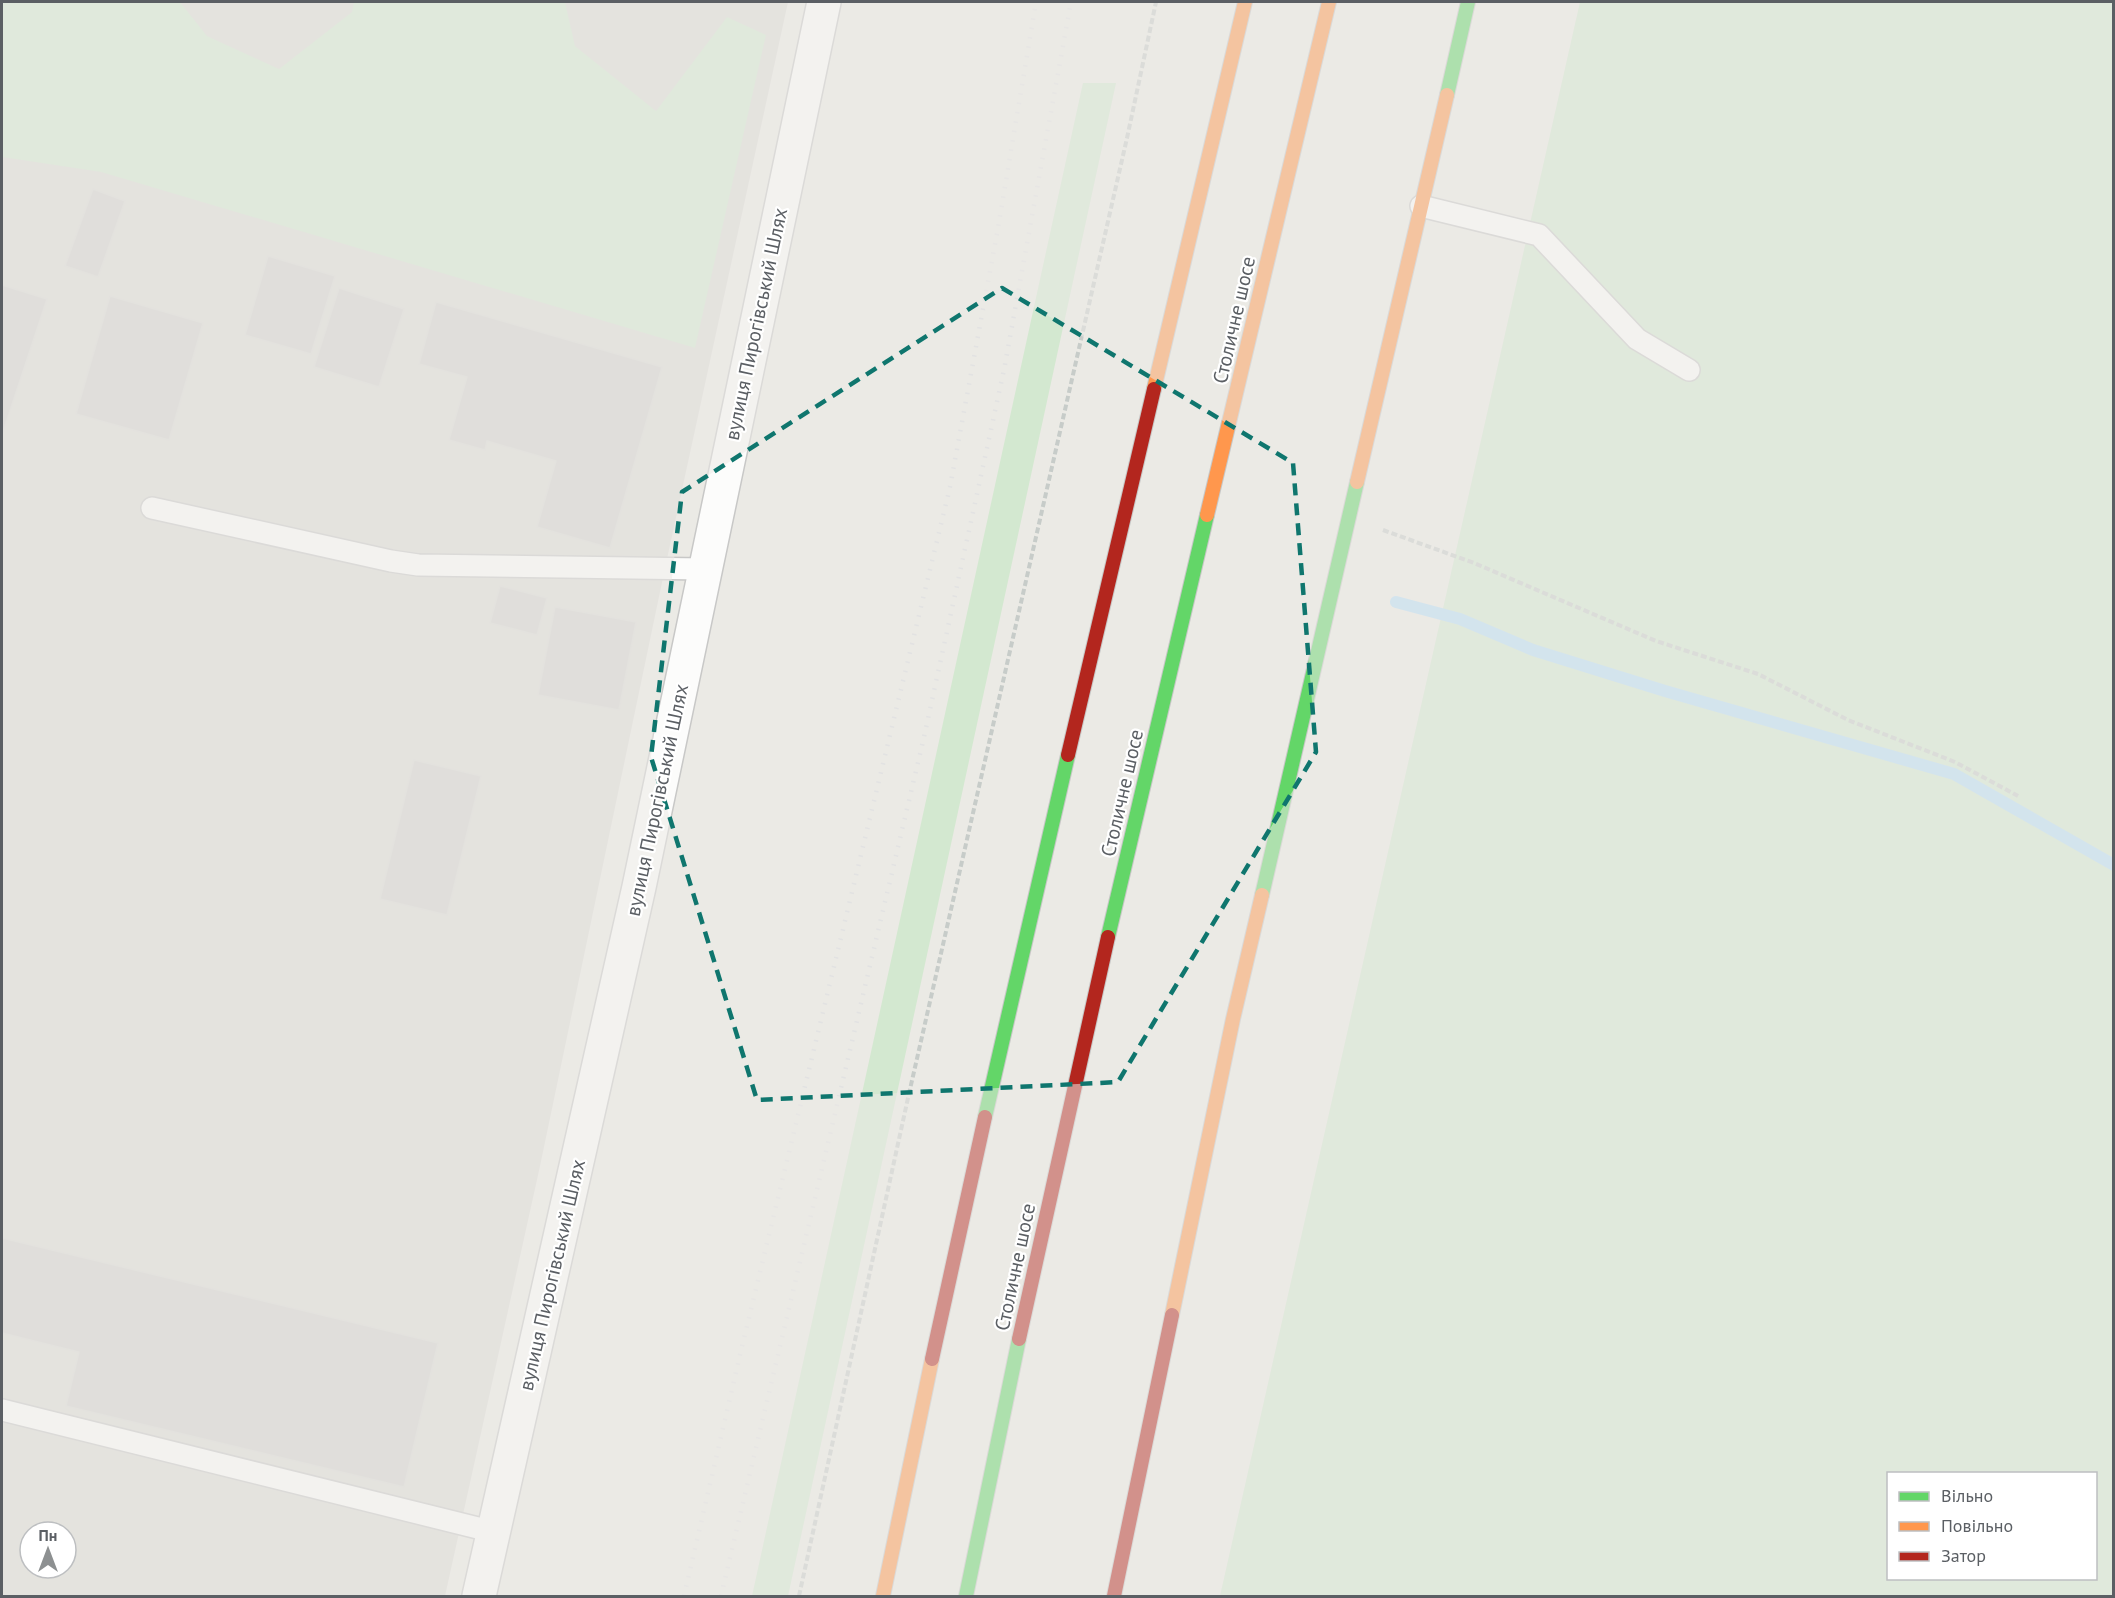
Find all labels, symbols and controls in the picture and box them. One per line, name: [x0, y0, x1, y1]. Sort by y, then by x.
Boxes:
street label: вулиця Пирогівський Шлях: [719, 206, 793, 442]
street label: Столичне шосе: [1207, 254, 1261, 386]
street label: вулиця Пирогівський Шлях: [620, 682, 694, 918]
street label: Столичне шосе: [1095, 727, 1149, 859]
street label: вулиця Пирогівський Шлях: [513, 1157, 591, 1393]
street label: Столичне шосе: [989, 1201, 1041, 1333]
legend: [1887, 1472, 2097, 1580]
text: Вільно: [1941, 1484, 1993, 1507]
text: Повільно: [1941, 1514, 2013, 1537]
north arrow: [18, 1520, 78, 1580]
text: Пн: [39, 1525, 57, 1545]
text: Затор: [1941, 1544, 1986, 1567]

